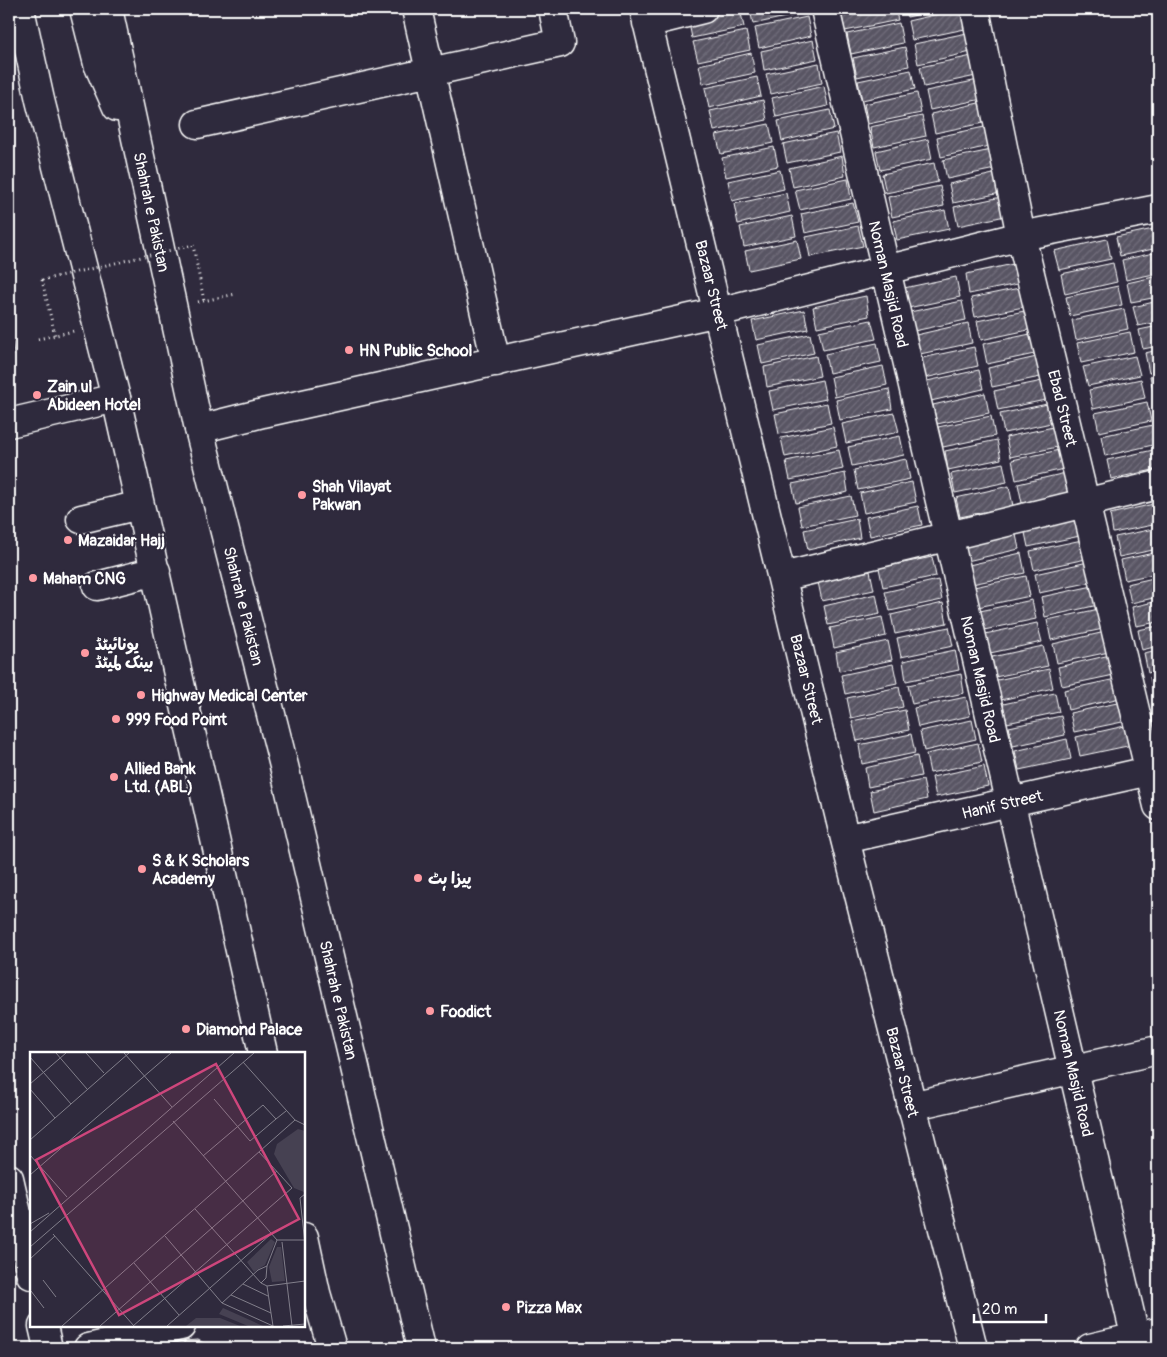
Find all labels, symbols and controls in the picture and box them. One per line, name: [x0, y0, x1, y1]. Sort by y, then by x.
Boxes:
street label: Shahrah e Pakistan: [129, 150, 173, 274]
street label: Noman Masjid Road: [864, 219, 912, 350]
street label: Bazaar Street: [690, 238, 732, 333]
place label: HN Public School: [359, 341, 473, 361]
marker: HN Public School: [343, 344, 355, 356]
street label: Ebad Street: [1043, 368, 1081, 449]
place label: Zain ul Abideen Hotel: [47, 377, 141, 415]
marker: Zain ul Abideen Hotel: [31, 389, 43, 401]
place label: Shah Vilayat Pakwan: [312, 477, 392, 515]
marker: Shah Vilayat Pakwan: [296, 489, 308, 501]
place label: Mazaidar Hajj: [78, 531, 165, 551]
marker: Mazaidar Hajj: [62, 534, 74, 546]
street label: Shahrah e Pakistan: [219, 545, 267, 668]
place label: Maham CNG: [43, 569, 126, 589]
marker: Maham CNG: [27, 572, 39, 584]
street label: Noman Masjid Road: [956, 614, 1004, 745]
street label: Bazaar Street: [785, 632, 827, 727]
place label: یونائیٹڈ بینک لمیٹڈ: [95, 635, 153, 673]
marker: یونائیٹڈ بینک لمیٹڈ: [79, 647, 91, 659]
place label: Highway Medical Center: [151, 686, 308, 706]
marker: Highway Medical Center: [135, 689, 147, 701]
place label: 999 Food Point: [126, 710, 228, 730]
marker: 999 Food Point: [110, 713, 122, 725]
place label: Allied Bank Ltd. (ABL): [124, 759, 196, 797]
marker: Allied Bank Ltd. (ABL): [108, 771, 120, 783]
street label: Hanif Street: [960, 786, 1045, 824]
place label: S & K Scholars Academy: [152, 851, 250, 889]
marker: S & K Scholars Academy: [136, 863, 148, 875]
place label: پیزا ہٹ: [428, 869, 472, 891]
marker: پیزا ہٹ: [412, 872, 424, 884]
street label: Shahrah e Pakistan: [315, 939, 361, 1062]
place label: Foodict: [440, 1002, 492, 1022]
marker: Foodict: [424, 1005, 436, 1017]
street label: Noman Masjid Road: [1049, 1008, 1097, 1139]
place label: Diamond Palace: [196, 1020, 303, 1040]
marker: Diamond Palace: [180, 1023, 192, 1035]
street label: Bazaar Street: [881, 1025, 923, 1120]
inset map: [30, 1052, 305, 1327]
scale bar: [974, 1292, 1047, 1324]
place label: Pizza Max: [516, 1298, 582, 1318]
text: 20 m: [982, 1300, 1017, 1319]
marker: Pizza Max: [500, 1301, 512, 1313]

